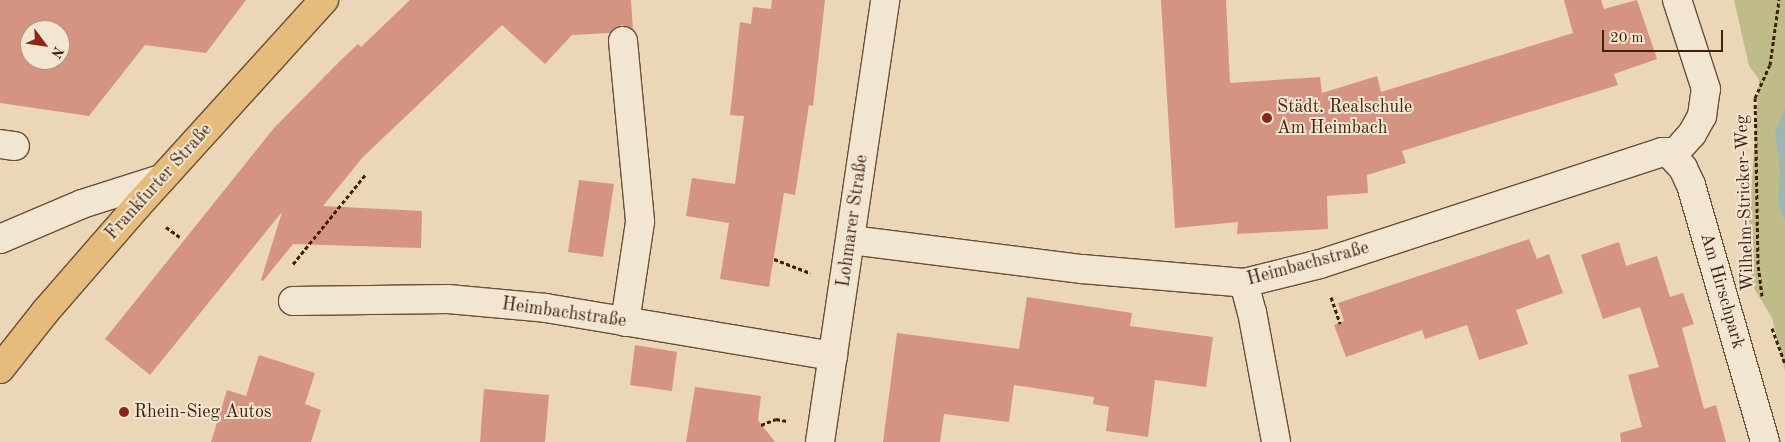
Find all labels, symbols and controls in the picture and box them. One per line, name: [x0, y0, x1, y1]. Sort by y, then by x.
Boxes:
north arrow: [20, 20, 70, 70]
scale bar: [1605, 20, 1726, 52]
text: 20 m: [1610, 31, 1644, 46]
text: N: [48, 44, 66, 60]
place label: Städt. Realschule Am Heimbach: [1277, 97, 1412, 140]
marker: Städt. Realschule Am Heimbach: [1261, 112, 1273, 124]
street label: Wilhelm-Stricker-Weg: [1731, 114, 1759, 292]
street label: Frankfurter Straße: [101, 119, 217, 245]
street label: Lohmarer Straße: [833, 153, 873, 289]
street label: Am Hirschpark: [1695, 230, 1749, 352]
street label: Heimbachstraße: [1245, 237, 1371, 291]
street label: Heimbachstraße: [500, 294, 628, 332]
place label: Rhein-Sieg Autos: [134, 401, 272, 423]
marker: Rhein-Sieg Autos: [118, 406, 130, 418]

